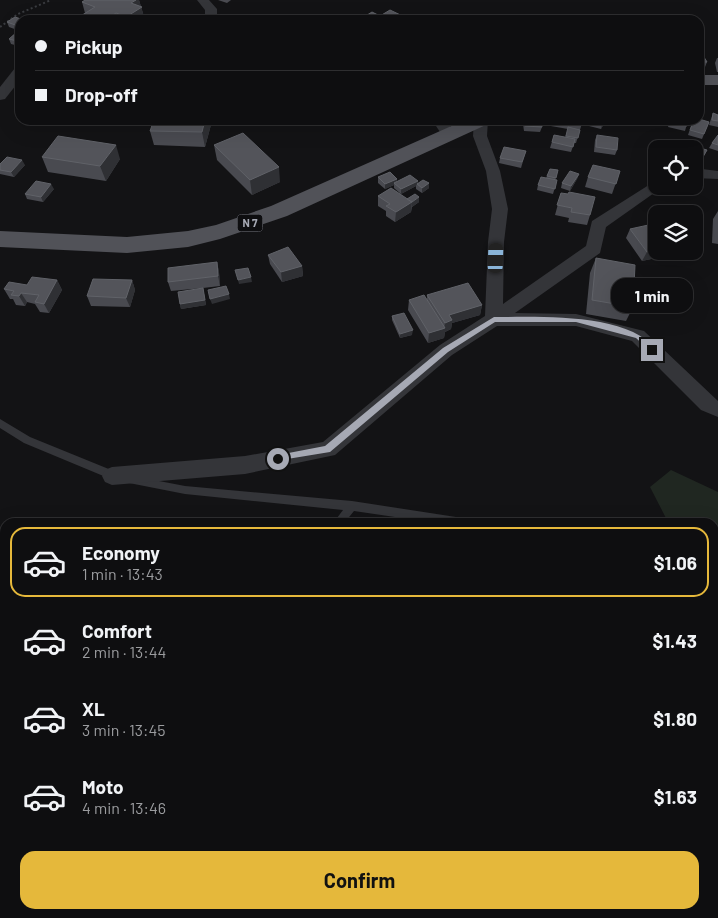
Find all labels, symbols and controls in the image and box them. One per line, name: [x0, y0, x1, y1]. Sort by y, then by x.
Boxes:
text: Pickup: [65, 35, 123, 58]
text: Drop-off: [65, 83, 138, 106]
map controls: [648, 140, 703, 260]
button: locate: [648, 140, 703, 195]
button: layers: [648, 205, 703, 260]
road number: N 7: [238, 214, 262, 232]
car: [487, 243, 504, 273]
callout: 1 min: [611, 278, 693, 312]
text: 1 min: [634, 286, 670, 305]
route end: [641, 339, 663, 361]
route start: [267, 448, 289, 470]
icon: car: [22, 540, 67, 585]
text: Economy: [82, 541, 160, 564]
text: $1.06: [654, 551, 697, 574]
text: 1 min · 13:43: [82, 564, 163, 583]
icon: car: [22, 618, 67, 663]
text: Comfort: [82, 619, 152, 642]
text: $1.43: [653, 629, 697, 652]
text: 2 min · 13:44: [82, 642, 166, 661]
icon: car: [22, 696, 67, 741]
text: XL: [82, 697, 105, 720]
text: $1.80: [653, 707, 697, 730]
text: 3 min · 13:45: [82, 720, 165, 739]
icon: car: [22, 774, 67, 819]
text: Moto: [82, 775, 124, 798]
text: $1.63: [654, 785, 697, 808]
text: 4 min · 13:46: [82, 798, 166, 817]
button: Confirm: [20, 851, 699, 909]

